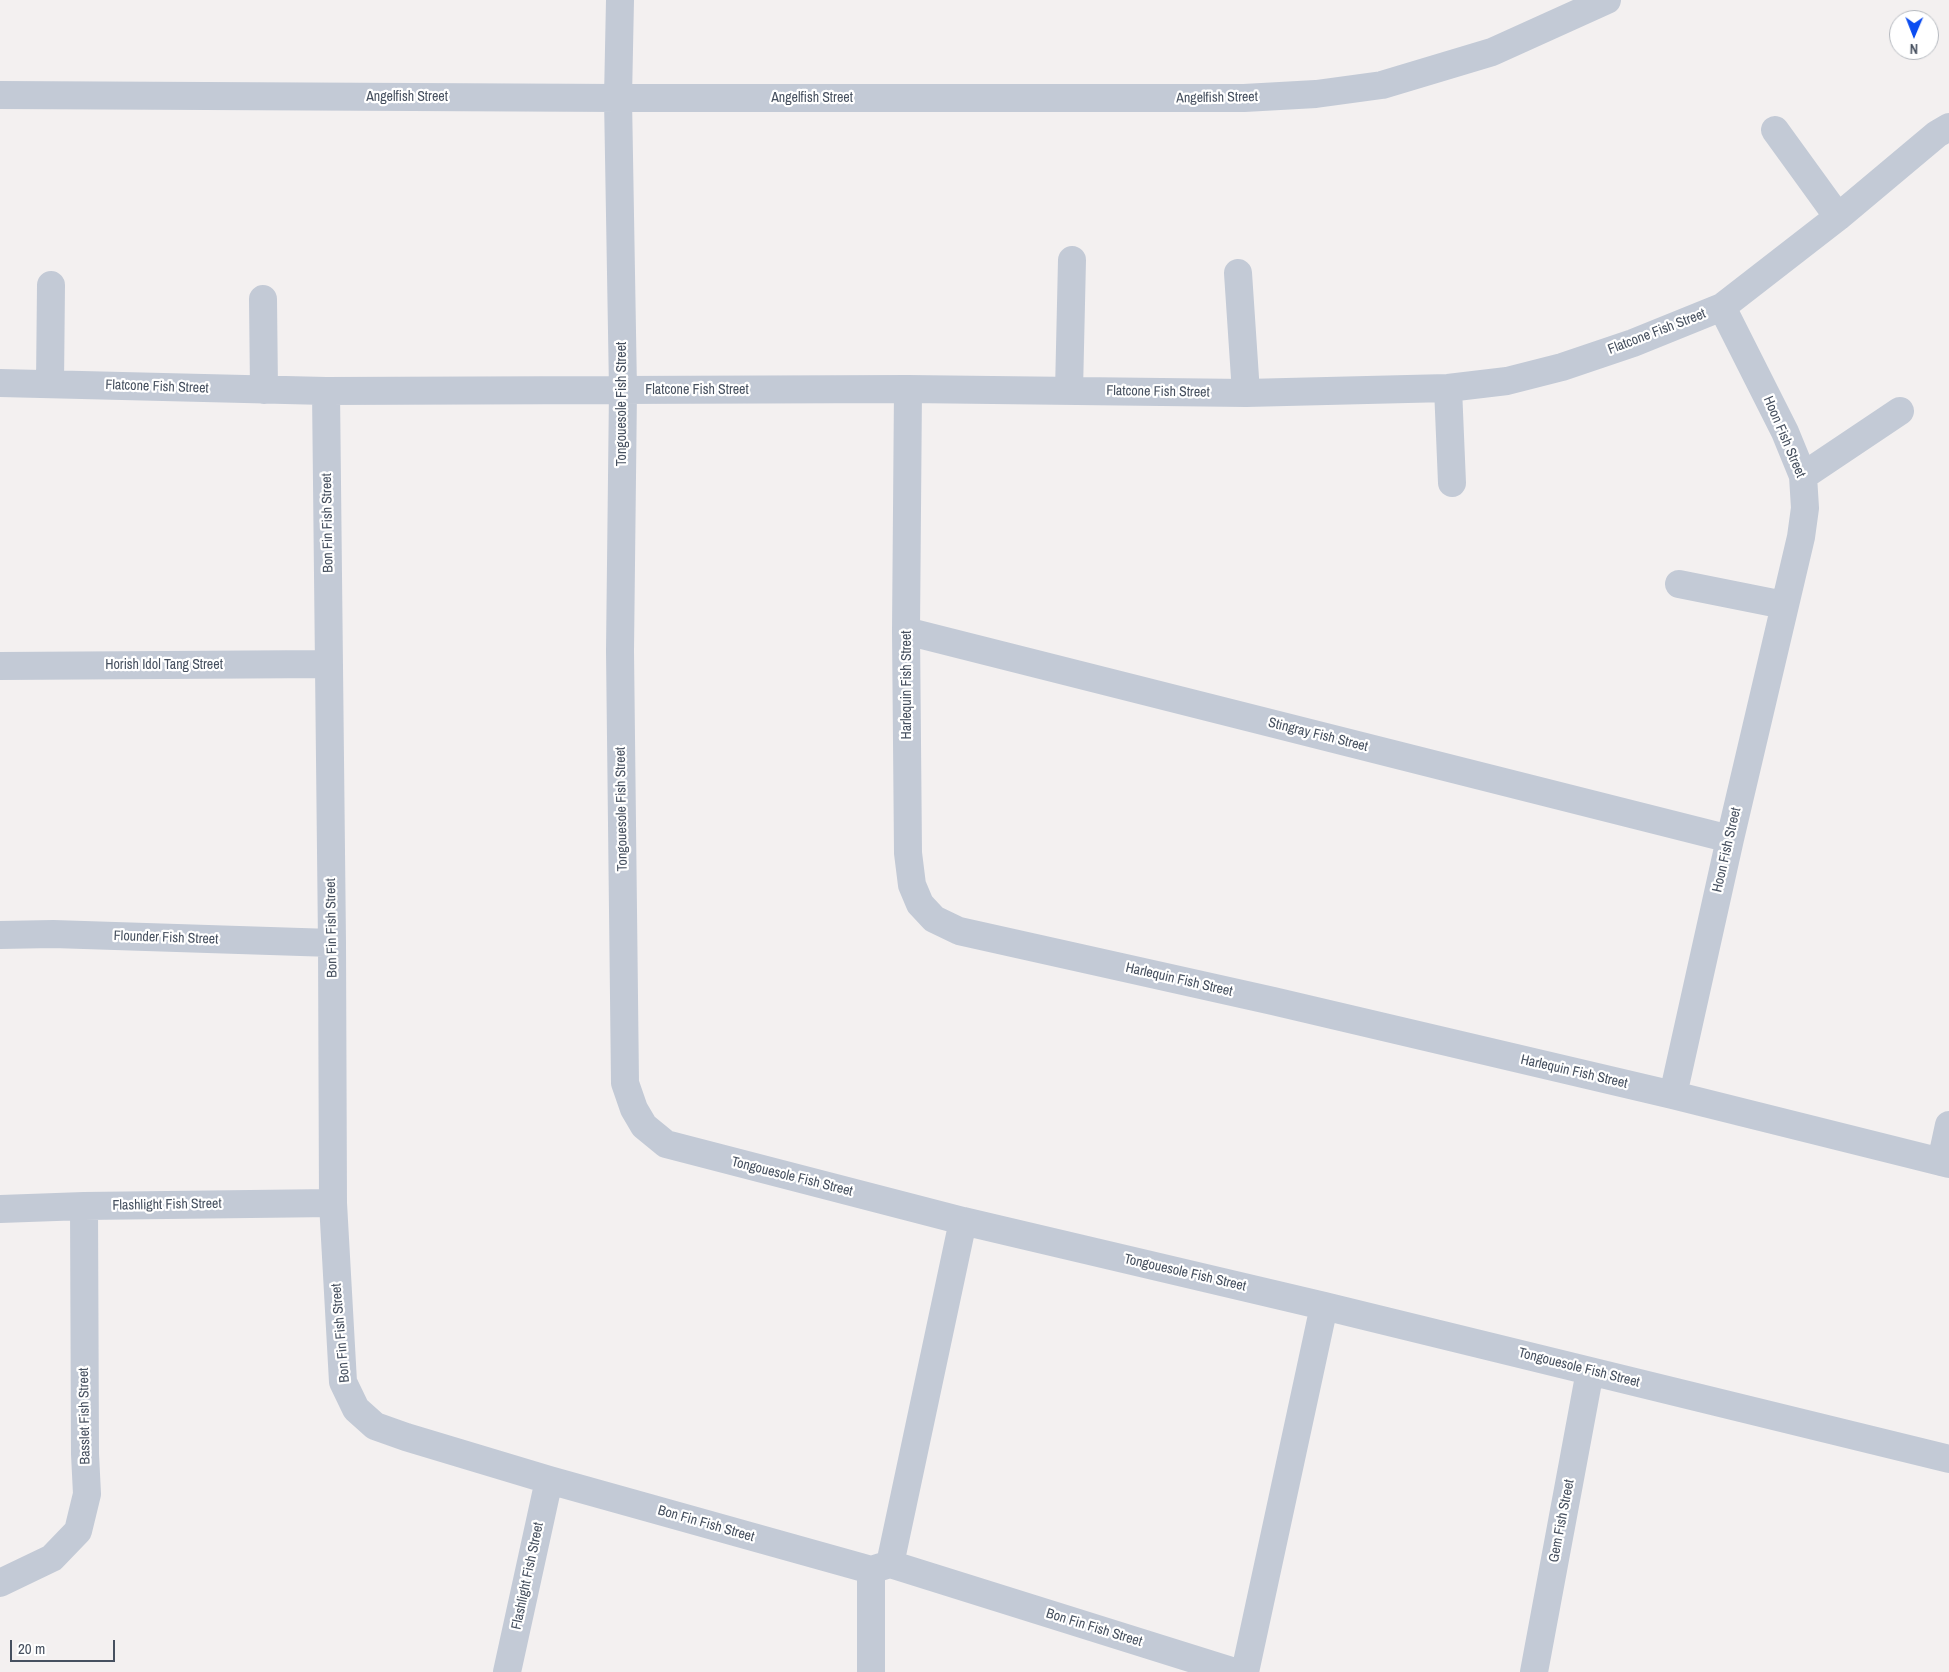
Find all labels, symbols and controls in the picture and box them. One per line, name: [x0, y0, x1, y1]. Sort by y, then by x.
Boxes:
north arrow: [1889, 10, 1939, 60]
text: N: [1909, 40, 1918, 58]
street label: Angelfish Street: [366, 89, 448, 105]
street label: Angelfish Street: [1176, 89, 1258, 107]
street label: Angelfish Street: [771, 90, 853, 106]
street label: Flatcone Fish Street: [1606, 306, 1708, 358]
street label: Tongouesole Fish Street: [614, 342, 630, 466]
street label: Flatcone Fish Street: [105, 377, 209, 397]
street label: Flatcone Fish Street: [645, 382, 749, 398]
street label: Flatcone Fish Street: [1106, 383, 1210, 401]
street label: Hoon Fish Street: [1759, 394, 1809, 480]
street label: Bon Fin Fish Street: [319, 473, 337, 573]
street label: Harlequin Fish Street: [899, 630, 915, 740]
street label: Horish Idol Tang Street: [105, 657, 223, 673]
street label: Stingray Fish Street: [1266, 714, 1370, 756]
street label: Tongouesole Fish Street: [613, 747, 631, 871]
street label: Hoon Fish Street: [1709, 806, 1745, 894]
street label: Bon Fin Fish Street: [323, 878, 341, 978]
street label: Flounder Fish Street: [113, 928, 219, 948]
street label: Harlequin Fish Street: [1124, 960, 1234, 1000]
street label: Harlequin Fish Street: [1519, 1052, 1629, 1092]
street label: Tongouesole Fish Street: [730, 1154, 854, 1200]
street label: Flashlight Fish Street: [112, 1196, 222, 1214]
street label: Tongouesole Fish Street: [1122, 1251, 1248, 1295]
street label: Bon Fin Fish Street: [328, 1283, 354, 1383]
street label: Tongouesole Fish Street: [1517, 1345, 1641, 1391]
street label: Basslet Fish Street: [76, 1367, 94, 1465]
street label: Gem Fish Street: [1546, 1478, 1578, 1564]
street label: Bon Fin Fish Street: [656, 1502, 756, 1546]
street label: Flashlight Fish Street: [508, 1521, 548, 1631]
street label: Bon Fin Fish Street: [1044, 1605, 1144, 1651]
scale bar: [12, 1630, 118, 1662]
text: 20 m: [18, 1638, 45, 1659]

